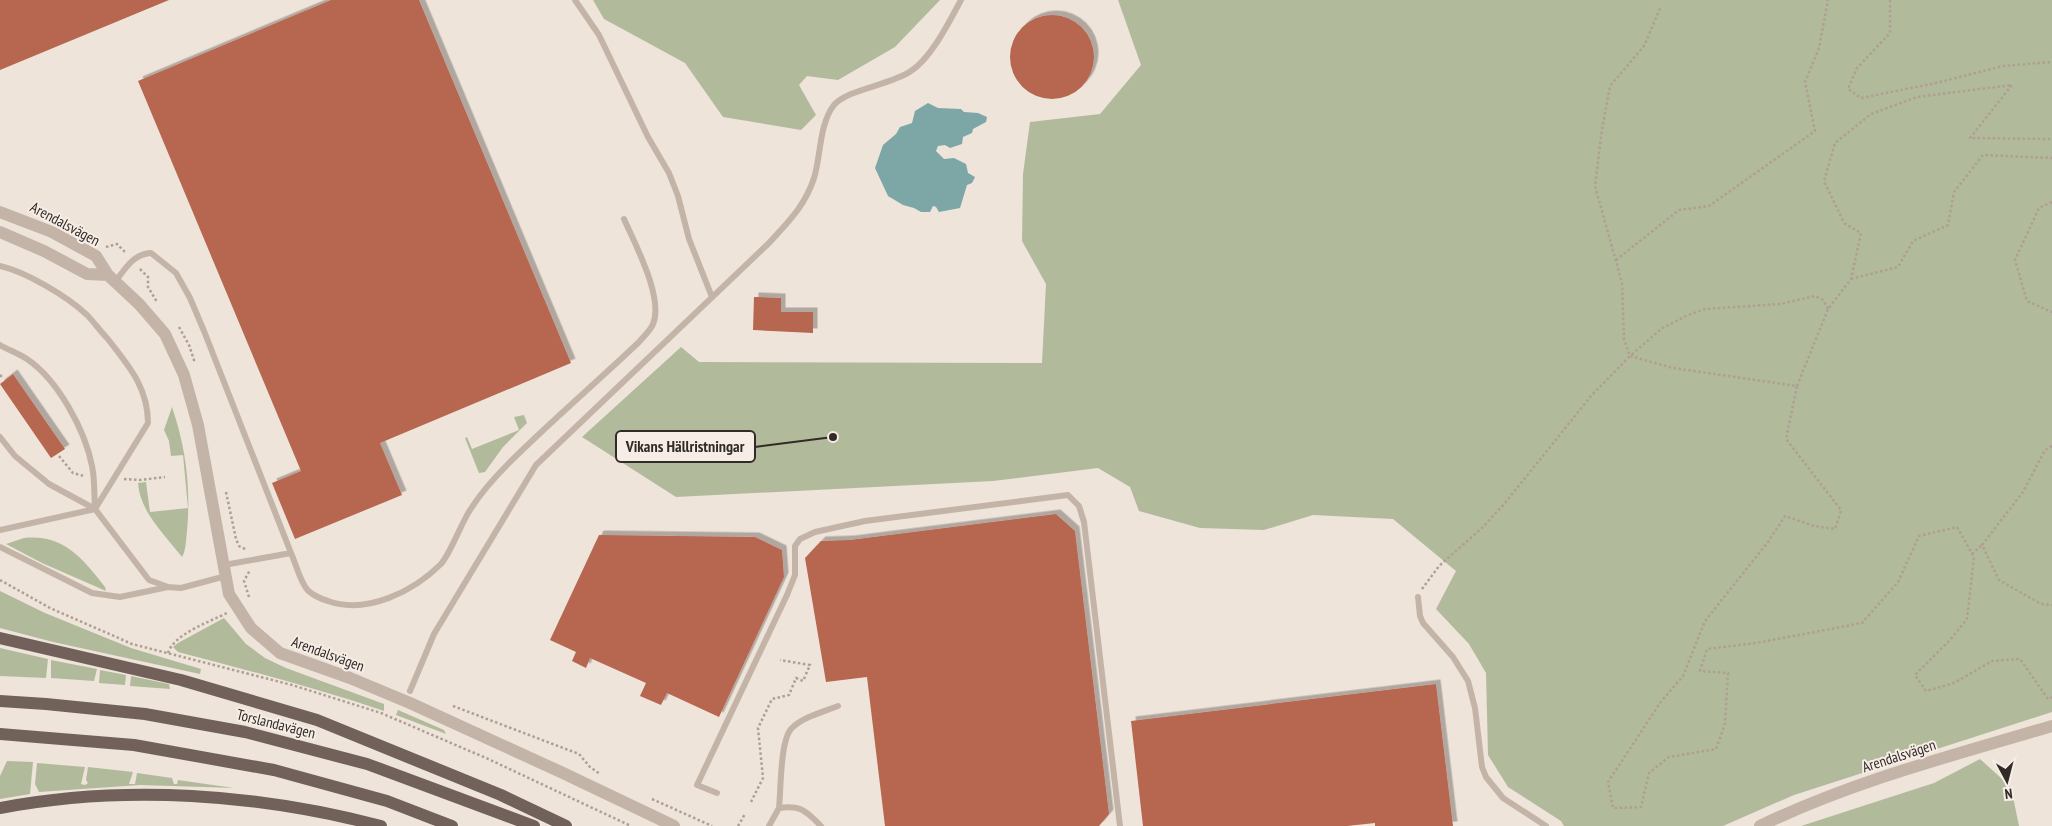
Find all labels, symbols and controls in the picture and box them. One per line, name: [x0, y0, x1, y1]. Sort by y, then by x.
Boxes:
street label: Arendalsvägen: [27, 197, 103, 250]
callout: Vikans Hällristningar: [616, 431, 755, 462]
text: Vikans Hällristningar: [625, 436, 745, 456]
street label: Arendalsvägen: [289, 632, 367, 675]
street label: Torslandavägen: [235, 705, 317, 742]
street label: Arendalsvägen: [1860, 735, 1938, 776]
north arrow: [1982, 756, 2032, 806]
text: N: [2004, 785, 2013, 803]

